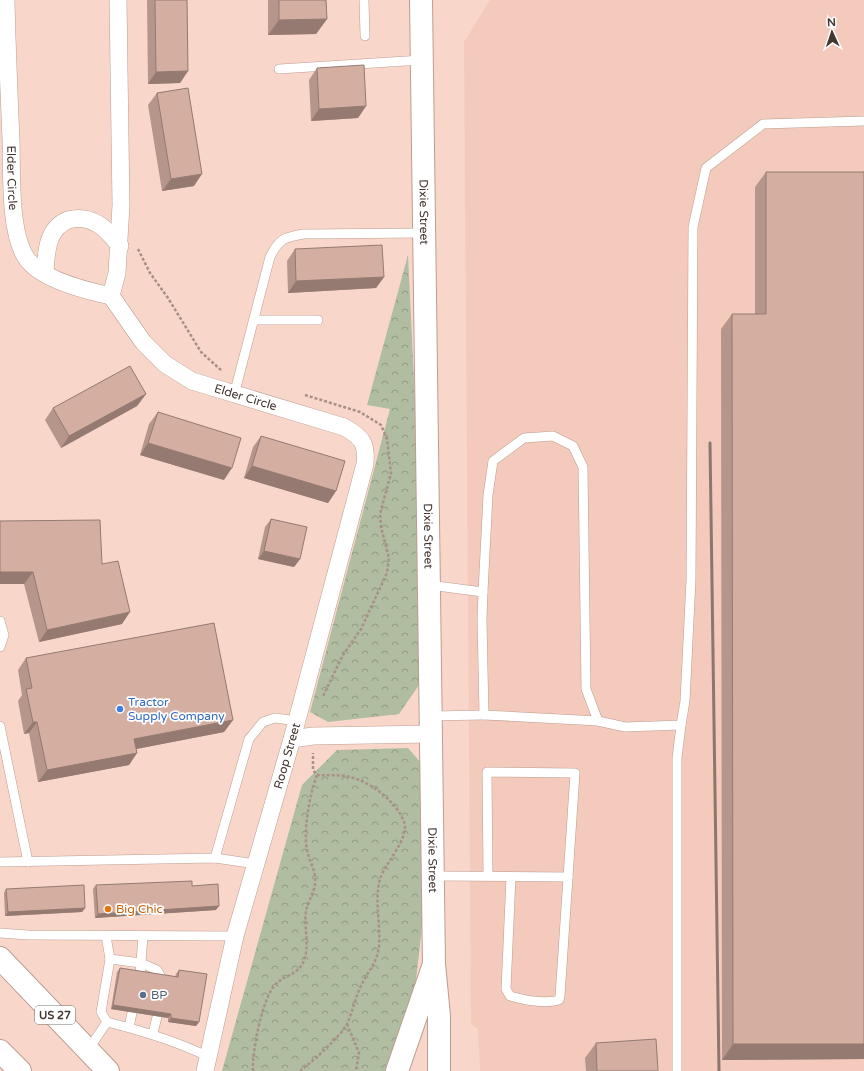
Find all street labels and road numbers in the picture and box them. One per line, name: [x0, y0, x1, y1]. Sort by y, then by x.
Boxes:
street label: Elder Circle: [4, 145, 20, 211]
street label: Dixie Street: [416, 179, 431, 245]
street label: Elder Circle: [213, 381, 279, 413]
street label: Dixie Street: [421, 503, 436, 569]
street label: Roop Street: [271, 721, 303, 791]
street label: Dixie Street: [425, 827, 440, 893]
road number: US 27: [35, 1006, 75, 1024]

